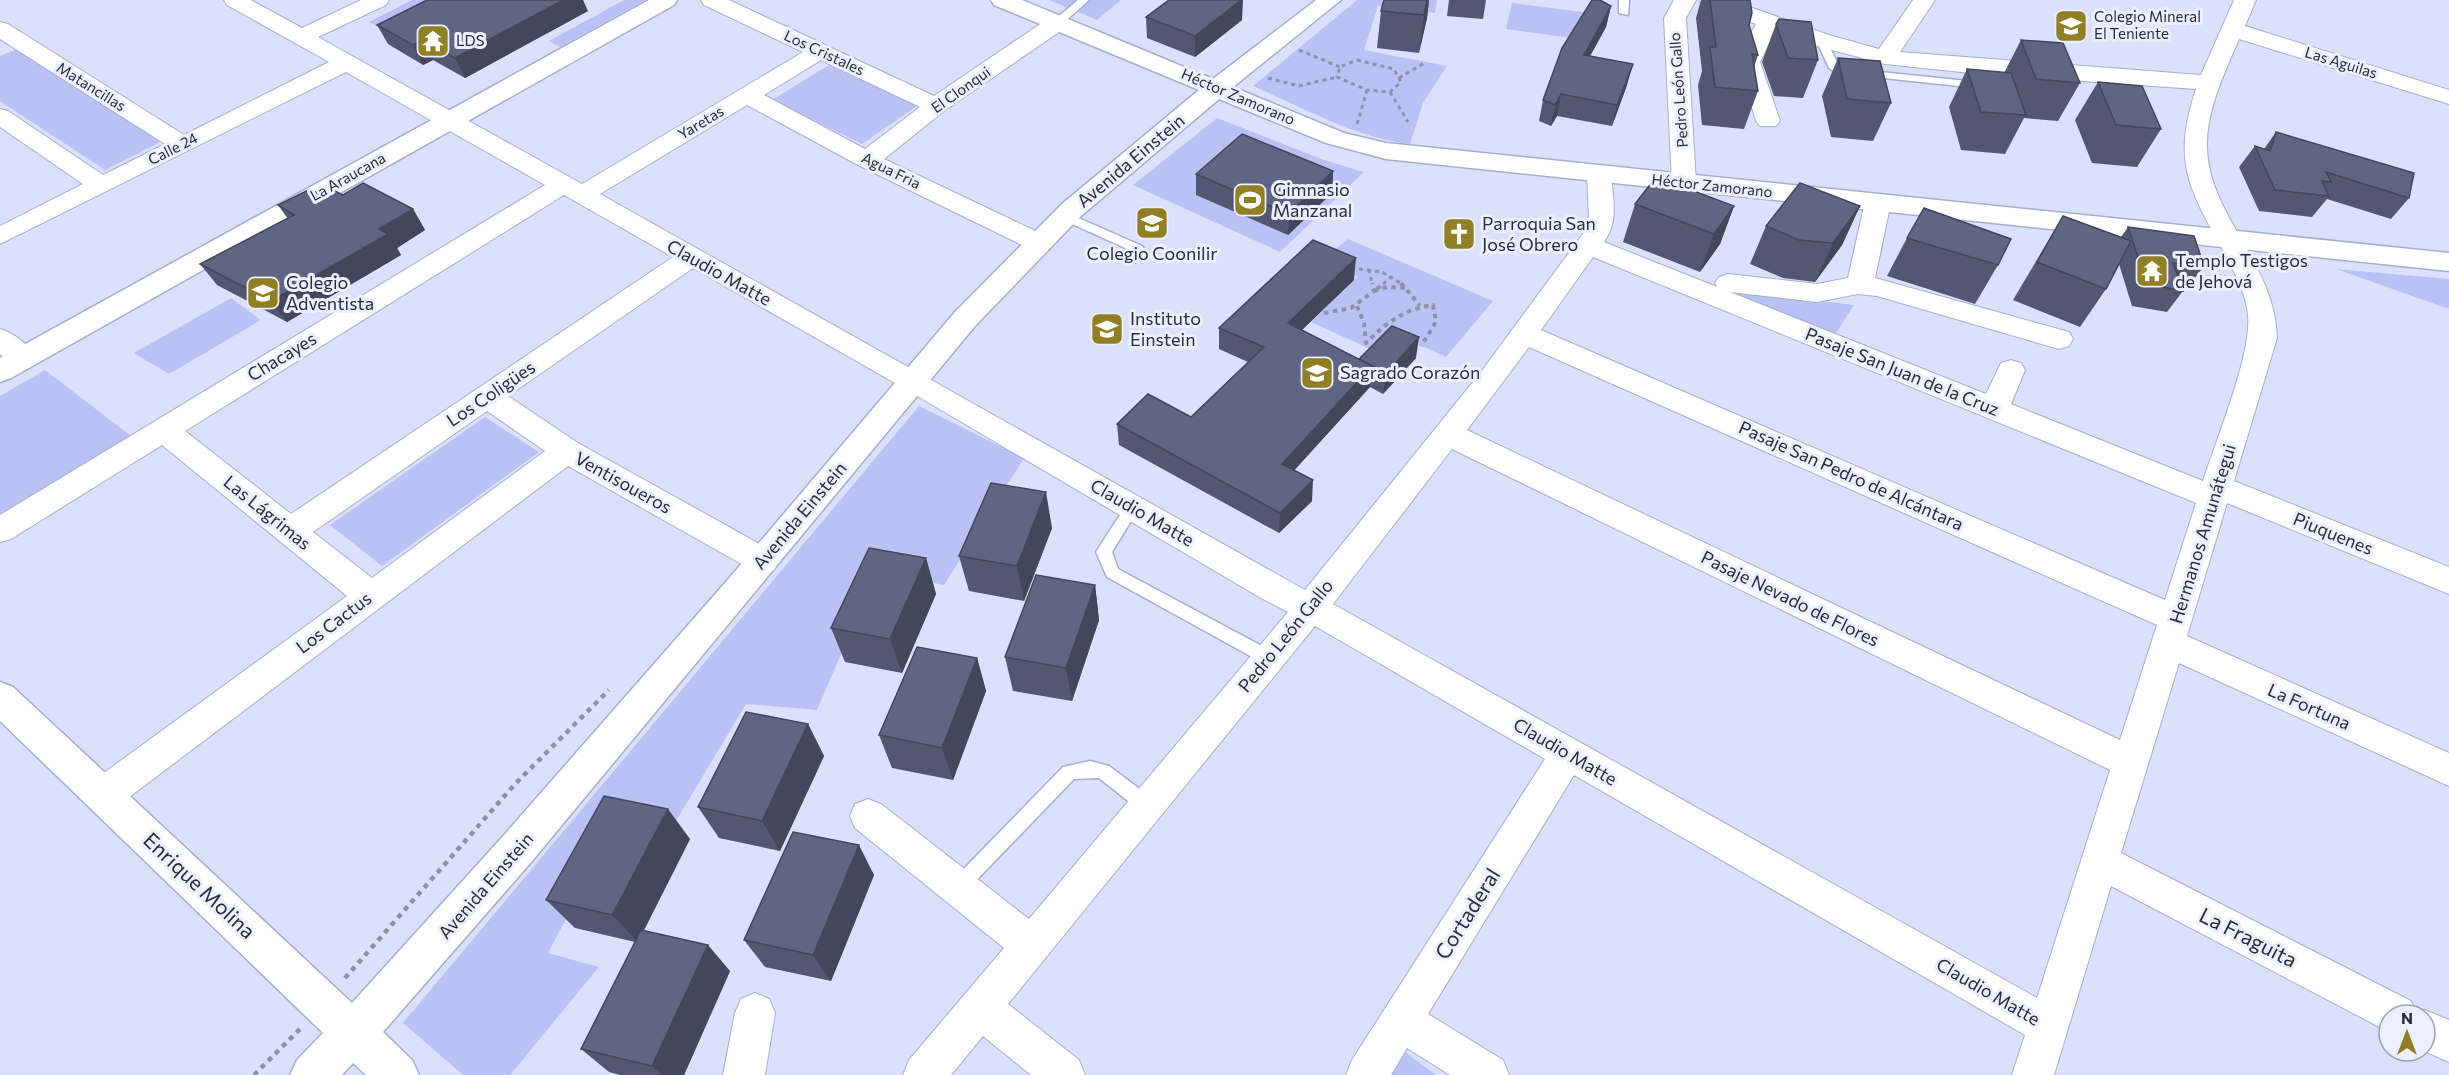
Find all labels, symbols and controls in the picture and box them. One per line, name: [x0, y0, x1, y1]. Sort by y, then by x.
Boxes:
place label: Colegio Mineral El Teniente: [2094, 7, 2201, 42]
school or university icon: Colegio Mineral El Teniente: [2053, 8, 2089, 44]
temple icon: LDS: [415, 23, 451, 59]
street label: Los Cristales: [781, 26, 868, 79]
place label: LDS: [456, 31, 485, 49]
street label: Pedro León Gallo: [1665, 32, 1691, 148]
street label: Las Aguilas: [2303, 42, 2380, 82]
street label: Matancillas: [54, 58, 130, 115]
street label: El Clonqui: [927, 62, 994, 116]
street label: Héctor Zamorano: [1179, 64, 1298, 128]
street label: Yaretas: [674, 101, 727, 143]
street label: Avenida Einstein: [1072, 109, 1189, 212]
street label: Calle 24: [145, 128, 201, 168]
street label: La Araucana: [307, 148, 388, 204]
street label: Agua Fria: [859, 148, 924, 192]
street label: Héctor Zamorano: [1651, 170, 1774, 200]
place label: Gimnasio Manzanal: [1273, 178, 1352, 221]
sports icon: Gimnasio Manzanal: [1232, 182, 1268, 218]
school or university icon: Colegio Coonilir: [1134, 205, 1170, 241]
place label: Parroquia San José Obrero: [1482, 212, 1596, 255]
church icon: Parroquia San José Obrero: [1441, 216, 1477, 252]
street label: Claudio Matte: [663, 234, 776, 310]
place label: Colegio Coonilir: [1087, 242, 1217, 264]
place label: Templo Testigos de Jehová: [2175, 249, 2308, 292]
temple icon: Templo Testigos de Jehová: [2134, 253, 2170, 289]
place label: Colegio Adventista: [286, 271, 374, 314]
school or university icon: Colegio Adventista: [245, 275, 281, 311]
place label: Instituto Einstein: [1130, 307, 1201, 350]
school or university icon: Instituto Einstein: [1089, 311, 1125, 347]
street label: Pasaje San Juan de la Cruz: [1802, 322, 2003, 420]
street label: Chacayes: [243, 327, 320, 385]
street label: Los Coligües: [442, 355, 539, 431]
school or university icon: Sagrado Corazón: [1299, 355, 1335, 391]
place label: Sagrado Corazón: [1340, 361, 1480, 383]
street label: Pasaje San Pedro de Alcántara: [1736, 415, 1967, 535]
street label: Hermanos Amunátegui: [2164, 441, 2240, 626]
street label: Ventisoueros: [571, 447, 676, 518]
street label: Avenida Einstein: [748, 457, 851, 574]
street label: Las Lágrimas: [220, 470, 316, 554]
street label: Claudio Matte: [1087, 474, 1198, 551]
street label: Piuquenes: [2290, 507, 2376, 559]
street label: Pasaje Nevado de Flores: [1698, 545, 1883, 651]
street label: Pedro León Gallo: [1233, 575, 1337, 696]
street label: Los Cactus: [291, 587, 375, 658]
street label: La Fortuna: [2265, 678, 2354, 734]
street label: Claudio Matte: [1510, 713, 1621, 790]
street label: Enrique Molina: [139, 827, 261, 943]
street label: Avenida Einstein: [433, 828, 537, 943]
street label: Cortaderal: [1429, 863, 1505, 963]
street label: La Fraguita: [2196, 901, 2302, 972]
street label: Claudio Matte: [1933, 953, 2044, 1030]
north arrow: [2377, 1003, 2437, 1063]
text: N: [2401, 1008, 2413, 1027]

